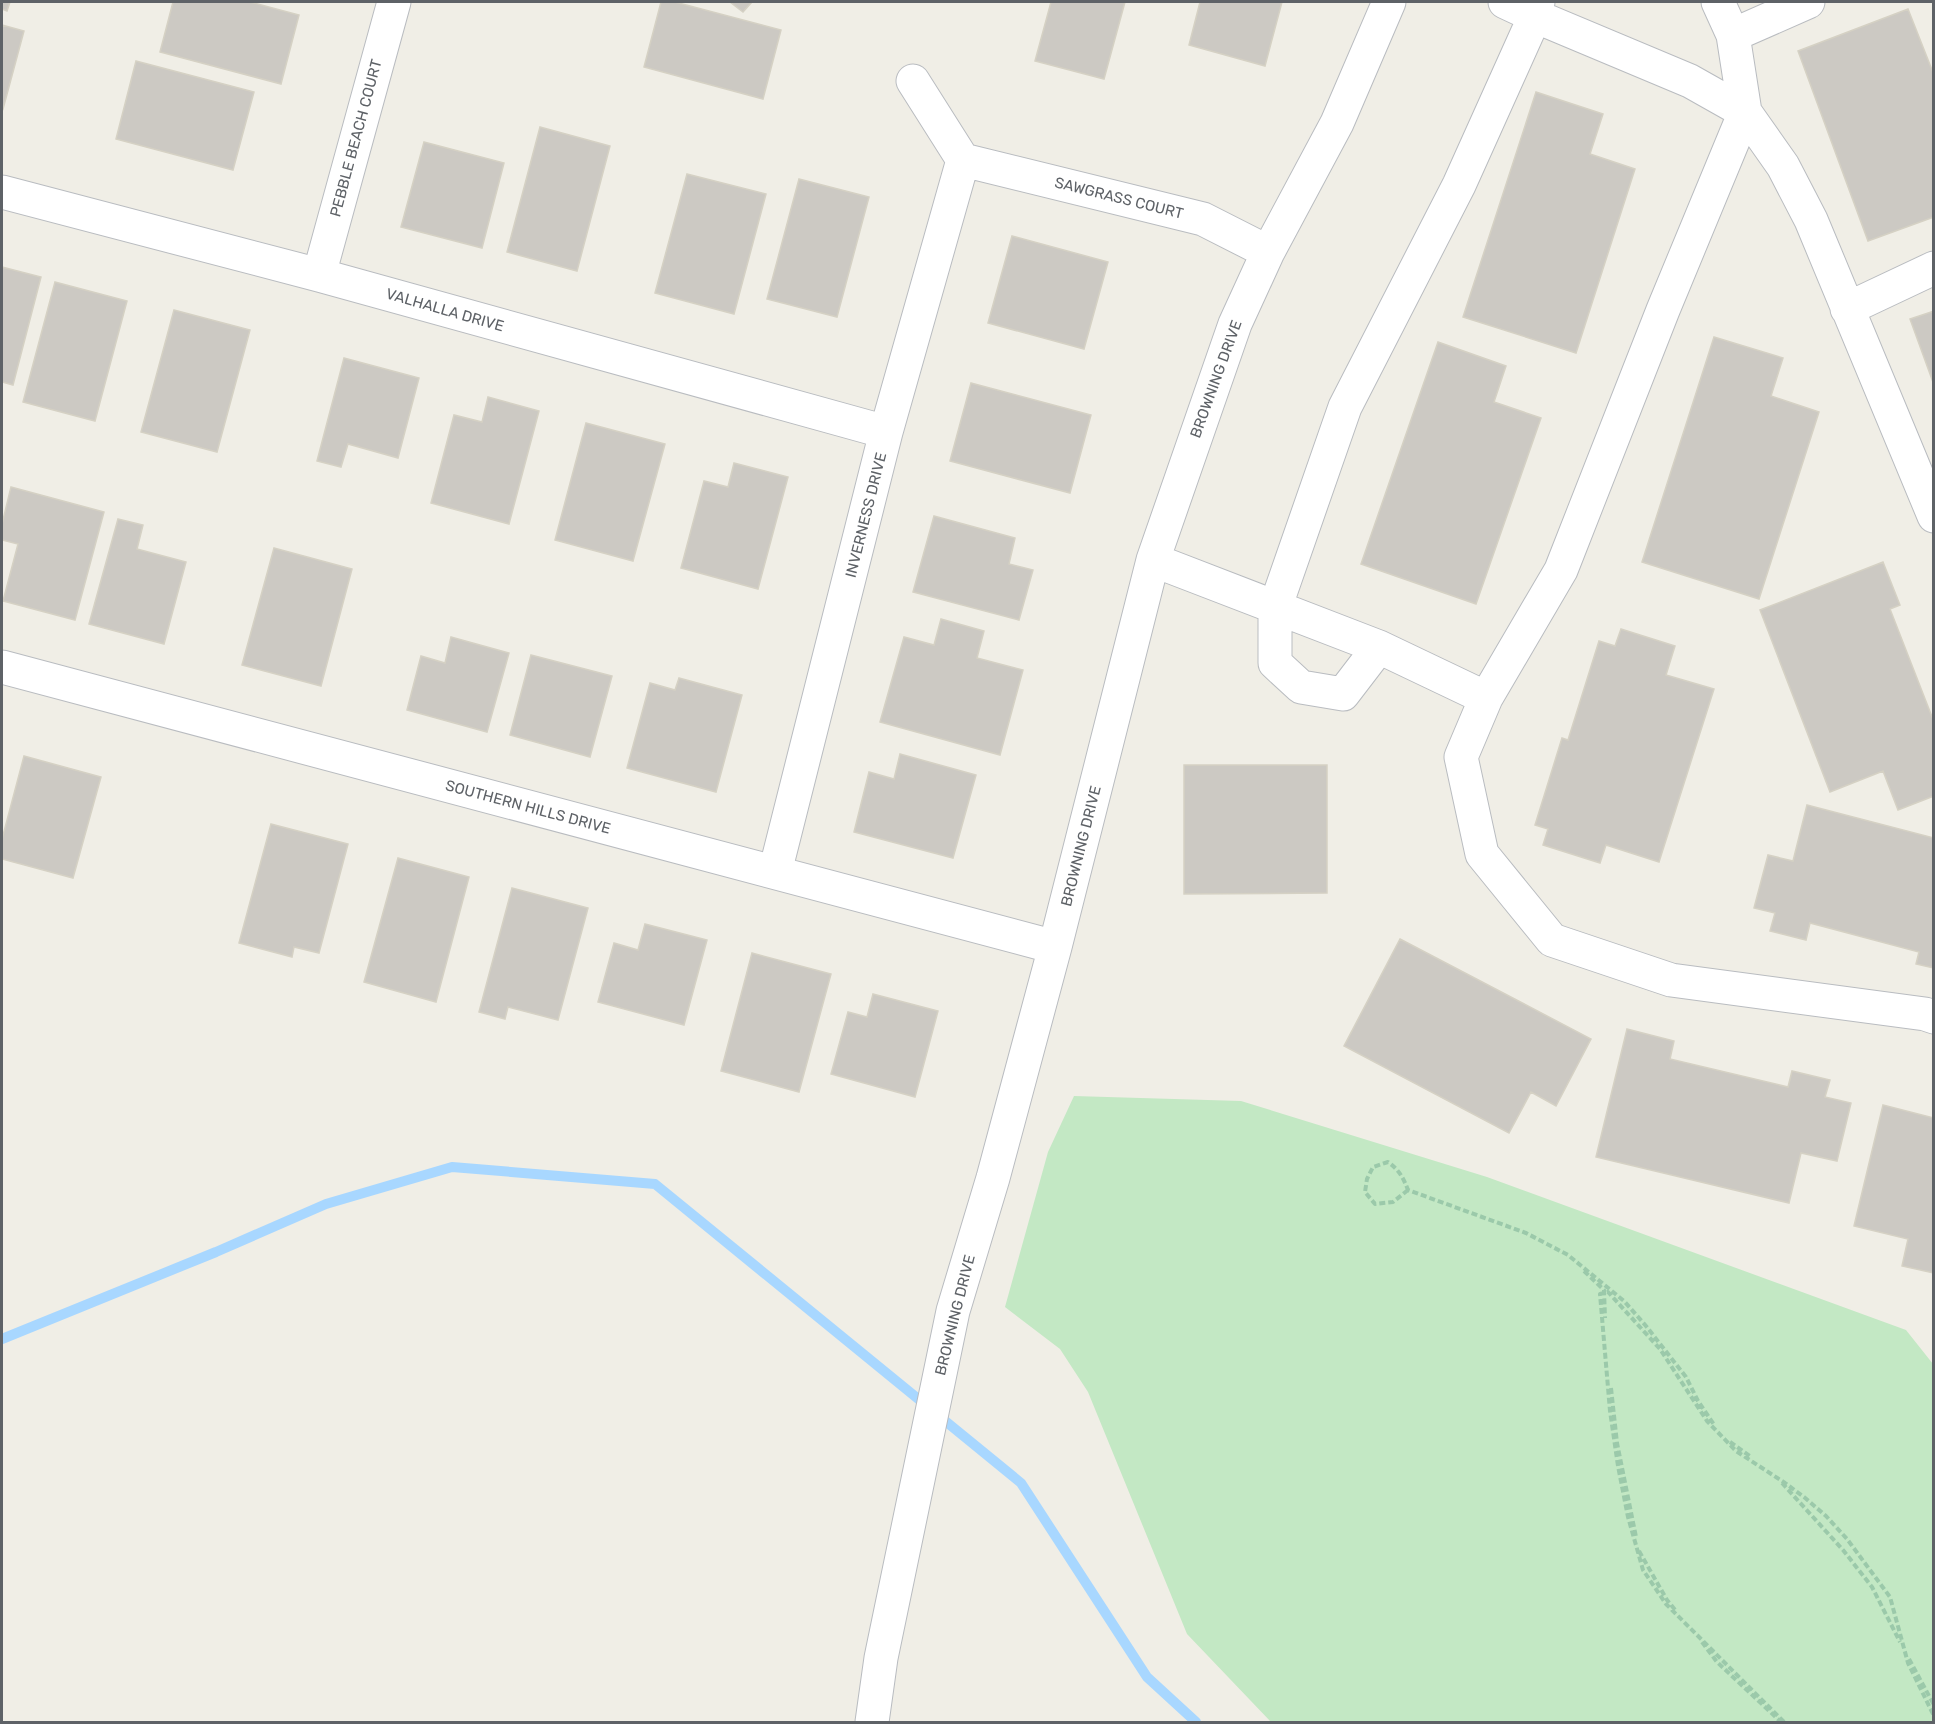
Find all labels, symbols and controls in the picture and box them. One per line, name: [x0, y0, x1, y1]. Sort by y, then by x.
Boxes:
street label: PEBBLE BEACH COURT: [326, 57, 386, 219]
street label: SAWGRASS COURT: [1053, 173, 1186, 223]
street label: VALHALLA DRIVE: [384, 285, 506, 335]
street label: BROWNING DRIVE: [1186, 318, 1246, 440]
street label: INVERNESS DRIVE: [842, 451, 890, 579]
street label: SOUTHERN HILLS DRIVE: [443, 776, 613, 838]
street label: BROWNING DRIVE: [1057, 784, 1105, 908]
street label: BROWNING DRIVE: [931, 1253, 979, 1377]

